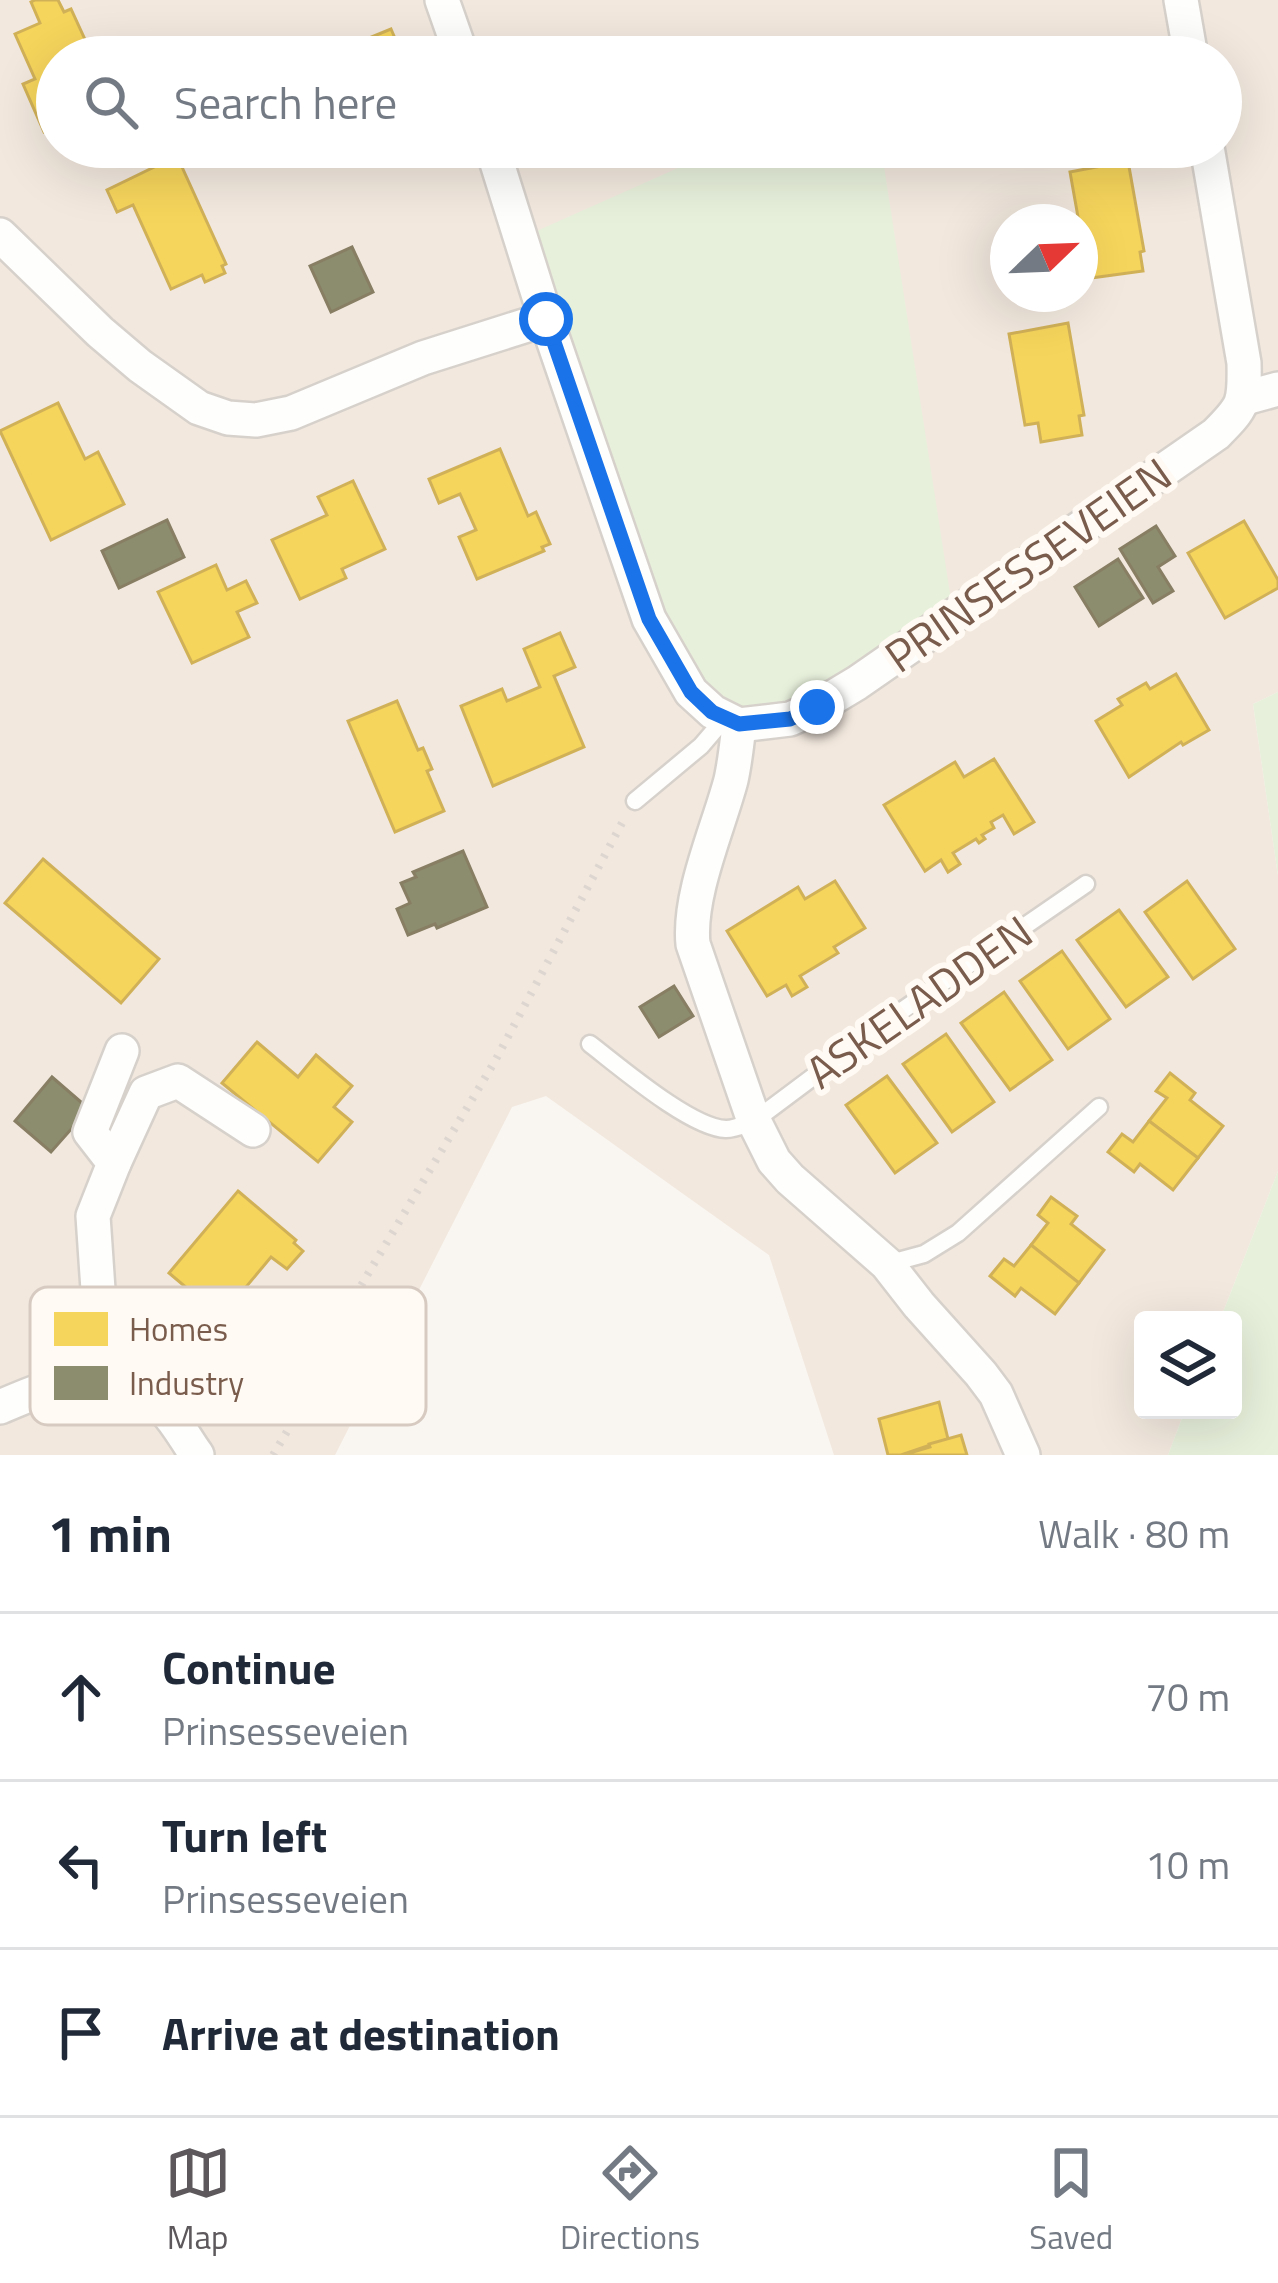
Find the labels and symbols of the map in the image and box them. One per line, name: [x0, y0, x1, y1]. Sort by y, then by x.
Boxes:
north arrow: [990, 204, 1098, 312]
route start: [519, 292, 573, 346]
street label: PRINSESSEVEIEN: [870, 440, 1185, 688]
route end: [790, 680, 844, 734]
street label: ASKELADDEN: [791, 898, 1046, 1104]
legend: [30, 1287, 426, 1425]
text: Homes: [129, 1304, 228, 1354]
text: Industry: [129, 1358, 244, 1408]

